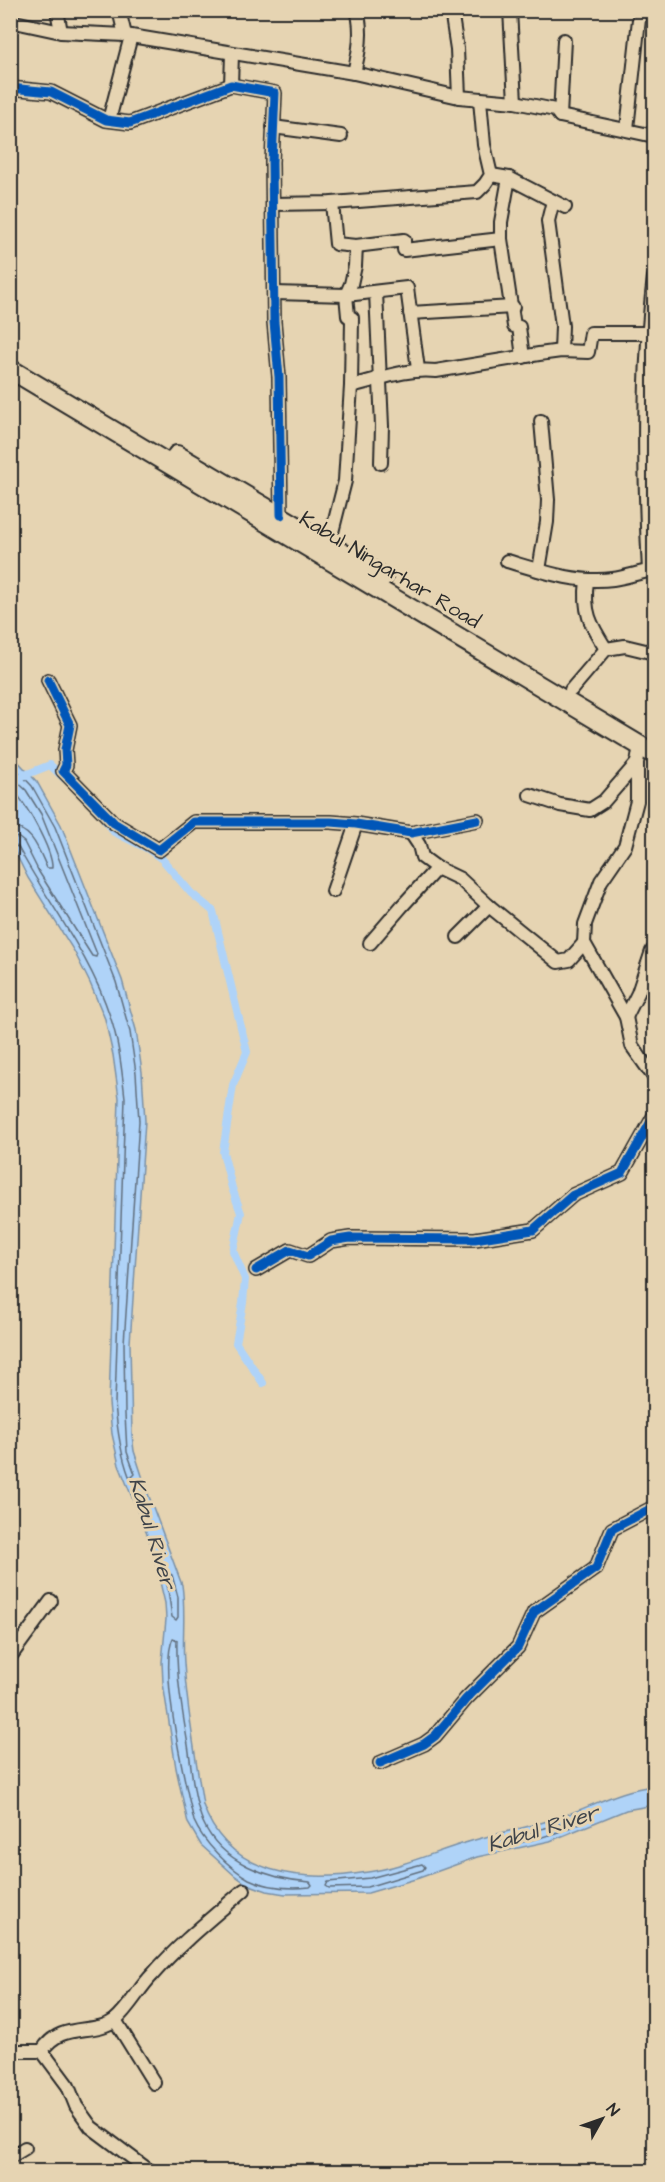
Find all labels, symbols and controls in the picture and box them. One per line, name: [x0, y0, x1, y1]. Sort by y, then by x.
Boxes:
street label: Kabul Ningarhar Road: [293, 504, 486, 638]
water label: Kabul River: [120, 1474, 184, 1595]
water label: Kabul River: [484, 1797, 605, 1861]
north arrow: [572, 2089, 632, 2149]
text: N: [601, 2099, 624, 2121]

